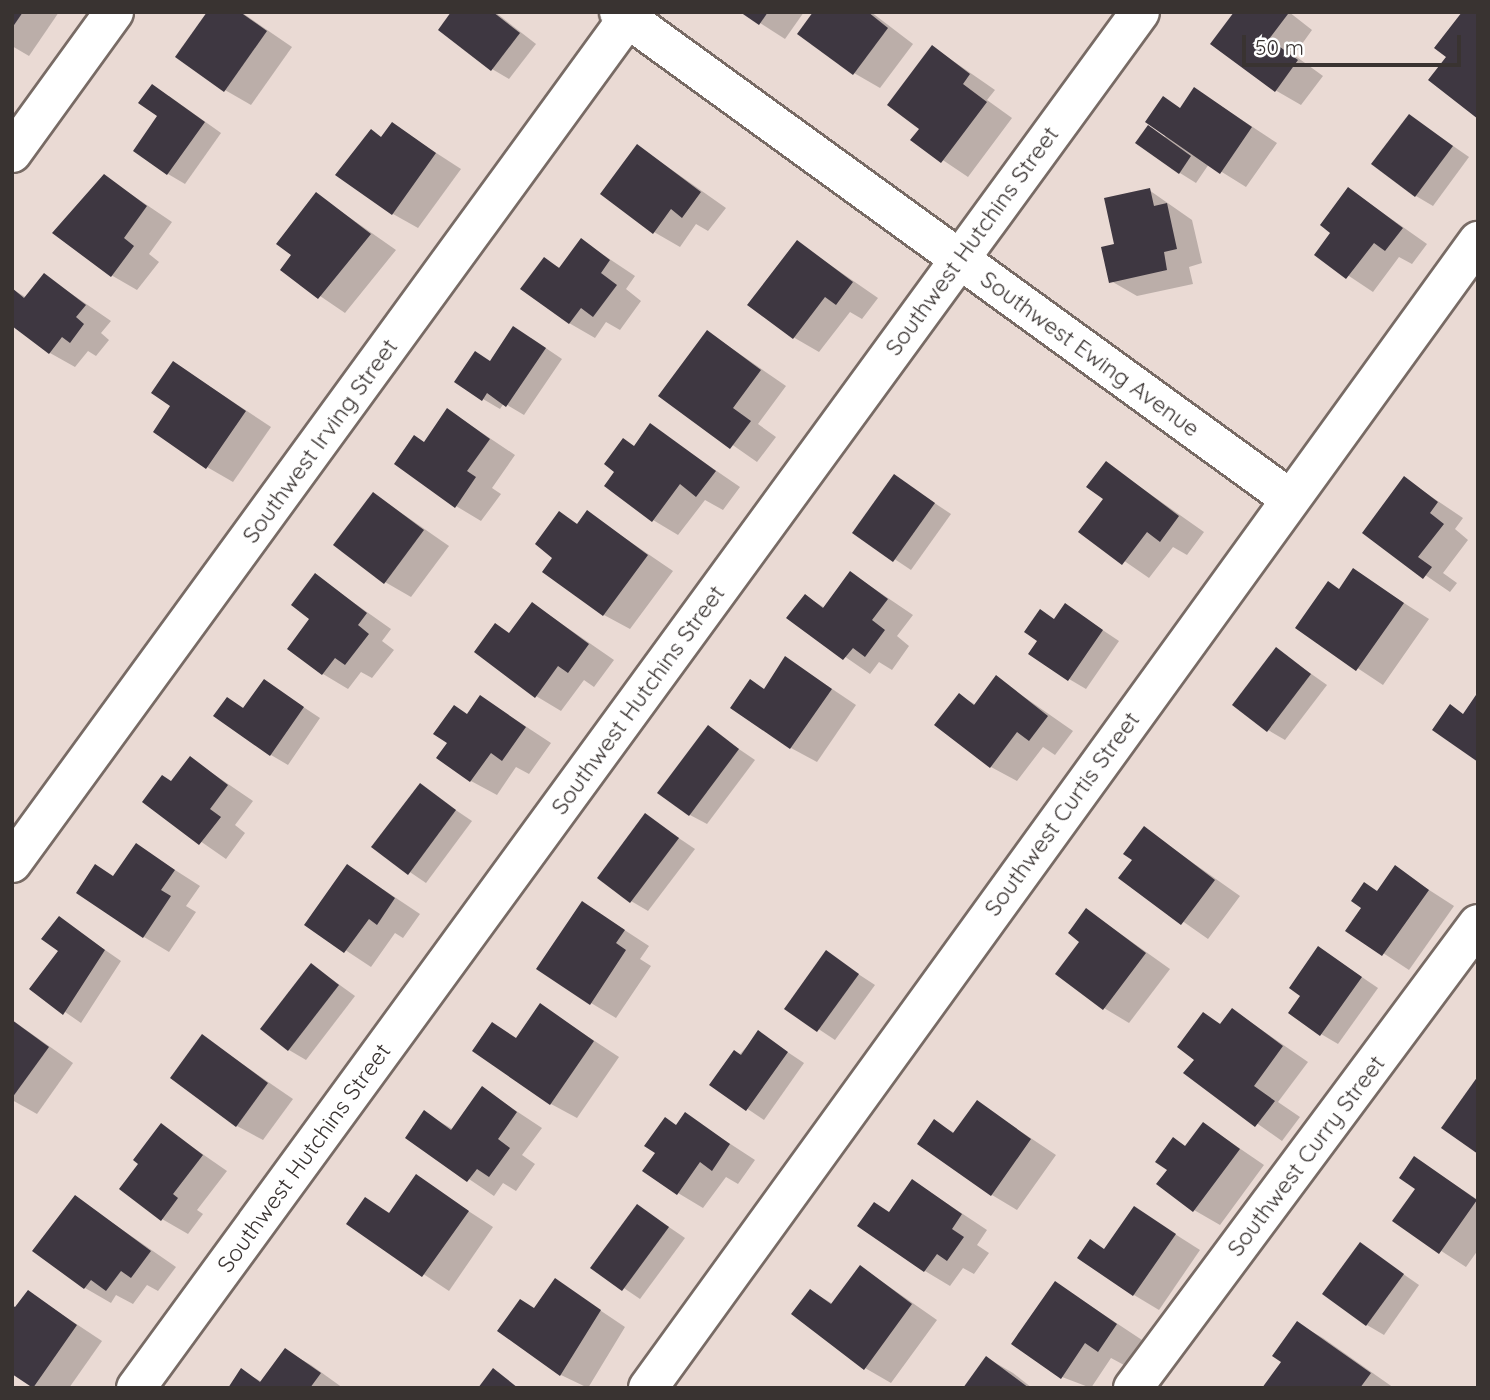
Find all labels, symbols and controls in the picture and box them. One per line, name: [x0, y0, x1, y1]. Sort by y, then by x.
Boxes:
scale bar: [1245, 21, 1464, 65]
text: 50 m: [1255, 34, 1304, 60]
street label: Southwest Hutchins Street: [880, 121, 1064, 361]
street label: Southwest Ewing Avenue: [975, 265, 1205, 443]
street label: Southwest Irving Street: [237, 334, 403, 548]
street label: Southwest Hutchins Street: [546, 580, 730, 820]
street label: Southwest Curtis Street: [979, 707, 1145, 921]
street label: Southwest Hutchins Street: [212, 1038, 396, 1278]
street label: Southwest Curry Street: [1222, 1050, 1390, 1262]

